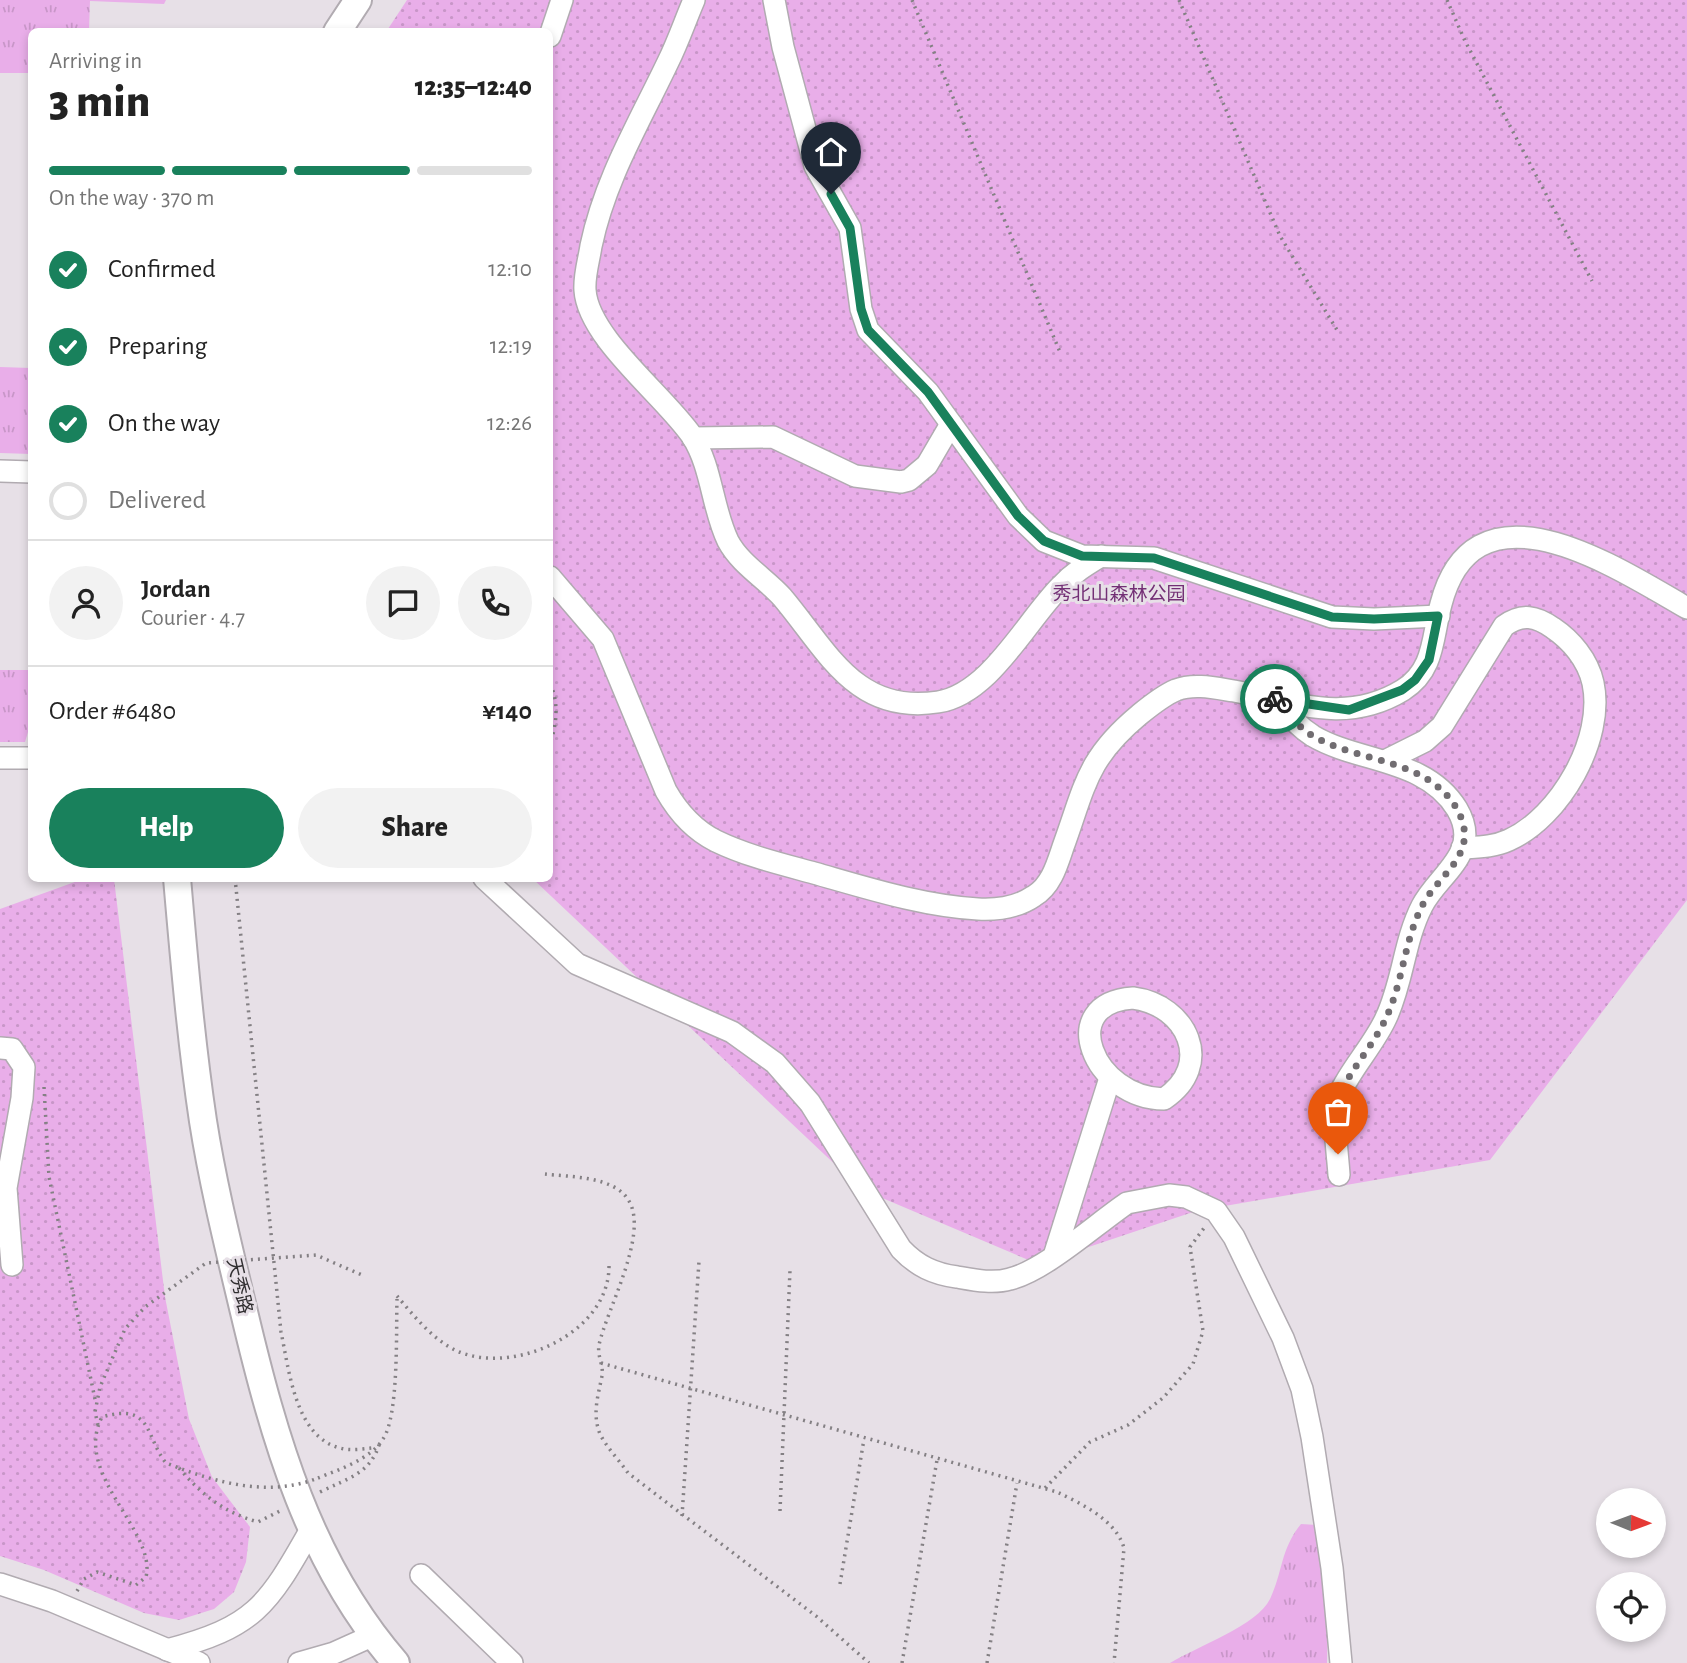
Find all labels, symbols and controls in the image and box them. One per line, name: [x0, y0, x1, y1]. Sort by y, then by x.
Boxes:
text: Arriving in: [49, 50, 142, 73]
text: 12:35–12:40: [415, 74, 532, 100]
text: 3 min: [49, 79, 150, 125]
pin: [801, 122, 861, 194]
icon: home: [812, 133, 850, 171]
text: On the way · 370 m: [49, 187, 215, 210]
icon: check: [49, 251, 87, 289]
text: Confirmed: [108, 256, 216, 282]
text: 12:10: [488, 258, 532, 281]
icon: check: [49, 328, 87, 366]
text: Preparing: [108, 333, 207, 359]
text: 12:19: [490, 335, 532, 358]
icon: check: [49, 405, 87, 443]
text: On the way: [108, 410, 220, 436]
text: 12:26: [487, 412, 532, 435]
text: Delivered: [108, 487, 206, 513]
button: person: [49, 566, 123, 640]
button: chat: [366, 566, 440, 640]
button: phone: [458, 566, 532, 640]
text: Jordan: [141, 576, 211, 602]
park label: 秀北山森林公园: [1052, 583, 1186, 604]
text: Courier · 4.7: [141, 607, 245, 630]
courier: [1240, 664, 1310, 734]
icon: bike: [1256, 680, 1294, 718]
text: Order #6480: [49, 698, 176, 724]
text: ¥140: [482, 698, 532, 724]
button: Help: [49, 788, 284, 868]
button: Share: [298, 788, 532, 868]
pin: [1308, 1082, 1368, 1154]
icon: bag: [1319, 1093, 1357, 1131]
street label: 天秀路: [223, 1256, 257, 1316]
north arrow: [1596, 1488, 1666, 1558]
map controls: [1596, 1488, 1666, 1642]
button: locate: [1596, 1572, 1666, 1642]

